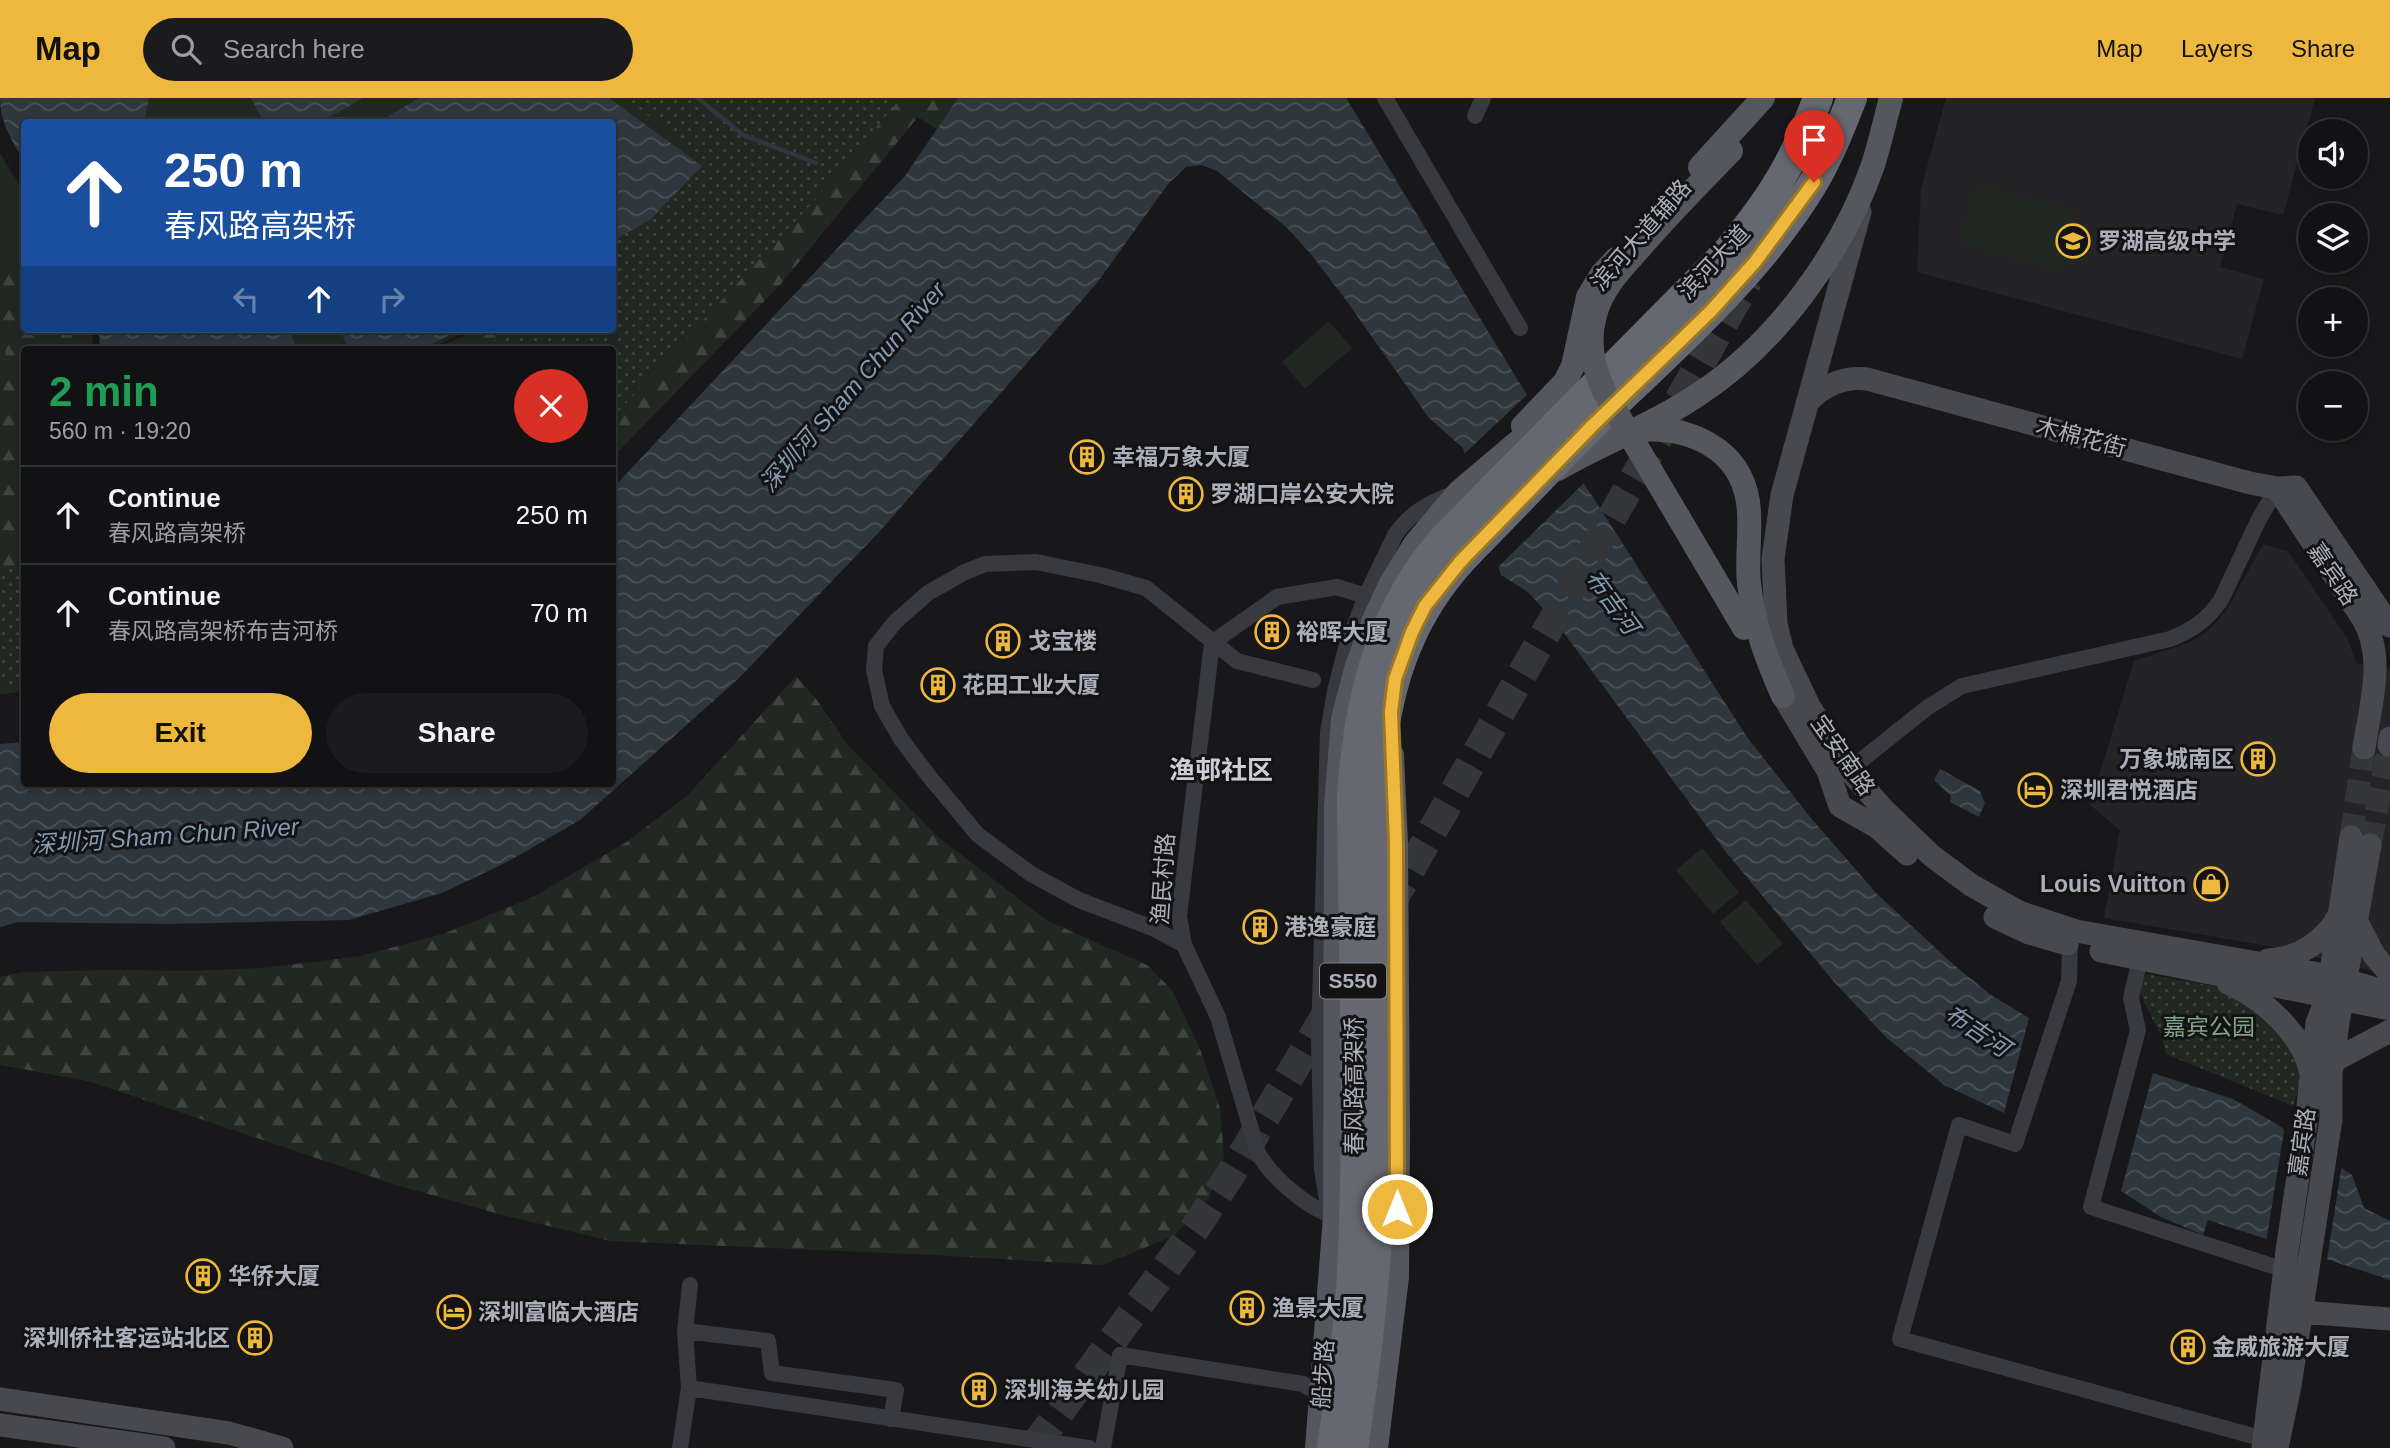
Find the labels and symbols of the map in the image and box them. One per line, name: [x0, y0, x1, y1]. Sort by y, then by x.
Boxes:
pin: [1784, 110, 1844, 182]
street label: 滨河大道辅路: [1586, 174, 1696, 296]
street label: 滨河大道: [1673, 219, 1755, 305]
school or university icon: 罗湖高级中学: [2054, 222, 2092, 260]
place label: 罗湖高级中学: [2098, 228, 2236, 254]
water label: 深圳河 Sham Chun River: [754, 276, 951, 497]
street label: 木棉花街: [2033, 413, 2129, 461]
building icon: 幸福万象大厦: [1068, 438, 1106, 476]
place label: 幸福万象大厦: [1112, 444, 1250, 470]
building icon: 罗湖口岸公安大院: [1167, 475, 1205, 513]
place label: 罗湖口岸公安大院: [1210, 481, 1394, 507]
street label: 嘉宾路: [2303, 538, 2363, 610]
water label: 布吉河: [1580, 565, 1647, 642]
building icon: 裕晖大厦: [1253, 613, 1291, 651]
place label: 裕晖大厦: [1296, 619, 1388, 645]
building icon: 戈宝楼: [984, 622, 1022, 660]
place label: 戈宝楼: [1028, 628, 1097, 654]
building icon: 花田工业大厦: [919, 666, 957, 704]
place label: 花田工业大厦: [962, 672, 1100, 698]
street label: 宝安南路: [1806, 710, 1880, 800]
building icon: 万象城南区: [2239, 740, 2277, 778]
place label: 万象城南区: [2119, 746, 2234, 772]
district label: 渔邨社区: [1169, 755, 1273, 785]
hotel icon: 深圳君悦酒店: [2016, 771, 2054, 809]
place label: 深圳君悦酒店: [2060, 777, 2198, 803]
water label: 深圳河 Sham Chun River: [30, 813, 301, 858]
street label: 渔民村路: [1147, 832, 1179, 926]
shop icon: Louis Vuitton: [2192, 865, 2230, 903]
place label: Louis Vuitton: [2040, 871, 2186, 897]
building icon: 港逸豪庭: [1241, 908, 1279, 946]
place label: 港逸豪庭: [1284, 914, 1376, 940]
road number: S550: [1320, 964, 1386, 998]
water label: 布吉河: [1940, 999, 2018, 1064]
park label: 嘉宾公园: [2163, 1014, 2255, 1040]
street label: 春风路高架桥: [1341, 1017, 1367, 1155]
street label: 嘉宾路: [2284, 1106, 2320, 1178]
position arrow: [1360, 1172, 1434, 1246]
building icon: 华侨大厦: [184, 1257, 222, 1295]
place label: 华侨大厦: [228, 1263, 320, 1289]
building icon: 渔景大厦: [1228, 1289, 1266, 1327]
hotel icon: 深圳富临大酒店: [435, 1293, 473, 1331]
place label: 渔景大厦: [1272, 1295, 1364, 1321]
place label: 深圳富临大酒店: [478, 1299, 639, 1325]
building icon: 深圳侨社客运站北区: [236, 1319, 274, 1357]
place label: 深圳侨社客运站北区: [23, 1325, 230, 1351]
building icon: 金威旅游大厦: [2169, 1328, 2207, 1366]
place label: 金威旅游大厦: [2212, 1334, 2350, 1360]
street label: 船步路: [1308, 1339, 1338, 1409]
building icon: 深圳海关幼儿园: [960, 1371, 998, 1409]
place label: 深圳海关幼儿园: [1004, 1377, 1165, 1403]

